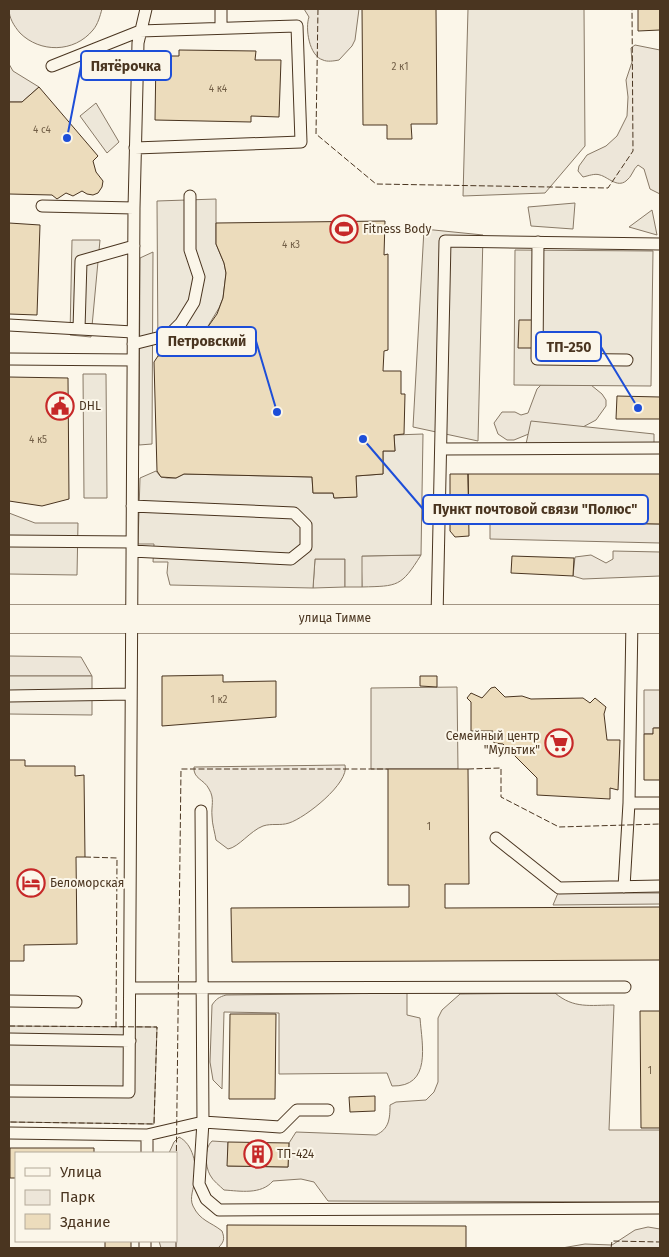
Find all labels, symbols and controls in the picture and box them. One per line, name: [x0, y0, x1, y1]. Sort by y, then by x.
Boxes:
callout: Пятёрочка: [81, 51, 171, 80]
text: Пятёрочка: [91, 58, 162, 75]
house number: 2 к1: [392, 61, 408, 73]
house number: 4 к4: [209, 83, 228, 95]
house number: 4 с4: [33, 124, 52, 136]
sports icon: Fitness Body: [329, 214, 359, 244]
place label: Fitness Body: [363, 222, 432, 236]
house number: 4 к3: [282, 239, 300, 251]
callout: Петровский: [157, 327, 256, 356]
callout: ТП-250: [536, 332, 601, 361]
text: Петровский: [168, 333, 246, 350]
text: ТП-250: [547, 339, 591, 356]
public building icon: DHL: [45, 391, 75, 421]
place label: DHL: [79, 399, 101, 413]
house number: 4 к5: [29, 434, 47, 446]
callout: Пункт почтовой связи "Полюс": [423, 495, 648, 524]
text: Пункт почтовой связи "Полюс": [433, 501, 637, 518]
street label: улица Тимме: [299, 611, 371, 625]
house number: 1 к2: [210, 694, 228, 706]
supermarket icon: Семейный центр "Мультик": [544, 728, 574, 758]
place label: Семейный центр "Мультик": [446, 729, 540, 757]
house number: 1: [427, 821, 431, 833]
hotel icon: Беломорская: [16, 868, 46, 898]
place label: Беломорская: [50, 876, 124, 890]
house number: 1: [648, 1065, 652, 1077]
building icon: ТП-424: [243, 1139, 273, 1169]
place label: ТП-424: [277, 1147, 315, 1161]
legend: [15, 1152, 178, 1242]
text: Улица: [60, 1163, 102, 1181]
text: Парк: [60, 1188, 95, 1206]
text: Здание: [60, 1213, 110, 1231]

